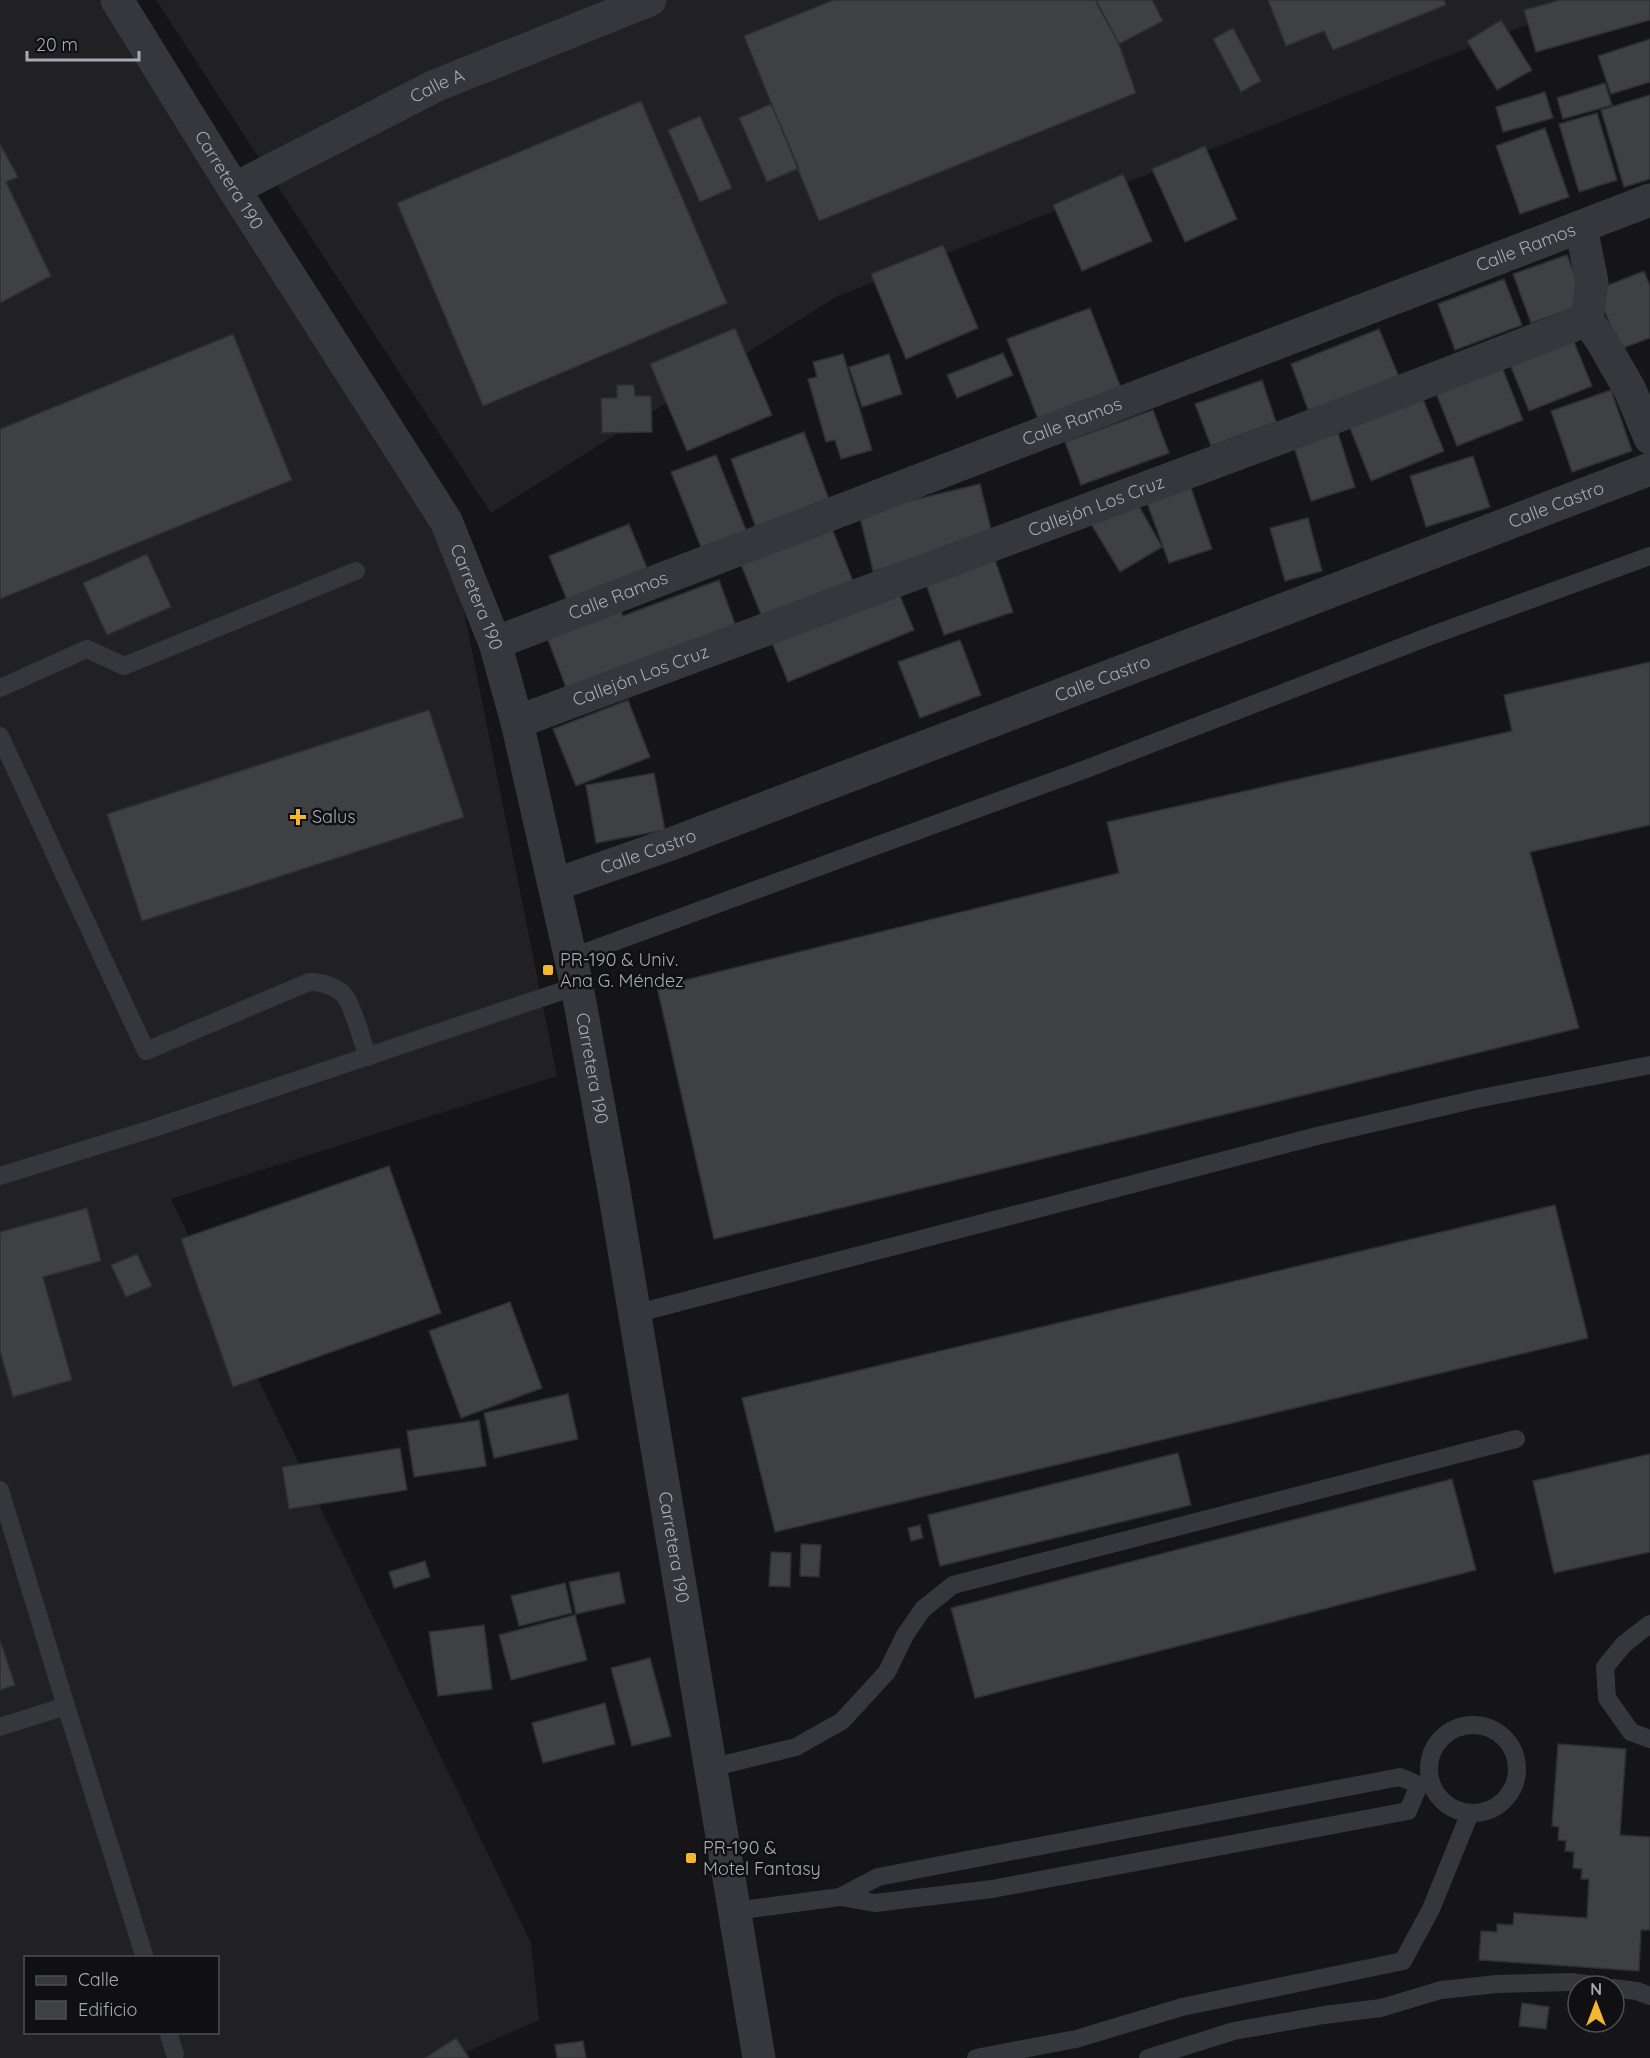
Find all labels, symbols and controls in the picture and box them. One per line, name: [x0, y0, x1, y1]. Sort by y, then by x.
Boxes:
scale bar: [27, 24, 140, 62]
text: 20 m: [36, 33, 78, 56]
street label: Calle A: [406, 63, 468, 108]
street label: Carretera 190: [190, 126, 269, 234]
street label: Calle Ramos: [1473, 218, 1579, 277]
street label: Calle Ramos: [1019, 392, 1125, 451]
street label: Callejón Los Cruz: [1025, 470, 1167, 542]
street label: Calle Castro: [1505, 476, 1607, 533]
street label: Carretera 190: [445, 540, 508, 652]
street label: Calle Ramos: [565, 566, 671, 625]
street label: Callejón Los Cruz: [569, 640, 712, 711]
street label: Calle Castro: [1051, 650, 1153, 707]
place label: Salus: [312, 805, 356, 828]
marker: Salus: [289, 808, 307, 826]
street label: Calle Castro: [597, 823, 699, 879]
place label: PR-190 & Univ. Ana G. Méndez: [560, 948, 684, 992]
marker: PR-190 & Univ. Ana G. Méndez: [541, 963, 555, 977]
street label: Carretera 190: [571, 1011, 614, 1126]
street label: Carretera 190: [654, 1490, 695, 1605]
place label: PR-190 & Motel Fantasy: [703, 1836, 821, 1880]
marker: PR-190 & Motel Fantasy: [684, 1851, 698, 1865]
legend: [24, 1956, 219, 2034]
text: Calle: [78, 1968, 119, 1991]
north arrow: [1566, 1974, 1626, 2034]
text: N: [1590, 1979, 1602, 1999]
text: Edificio: [78, 1998, 137, 2021]

